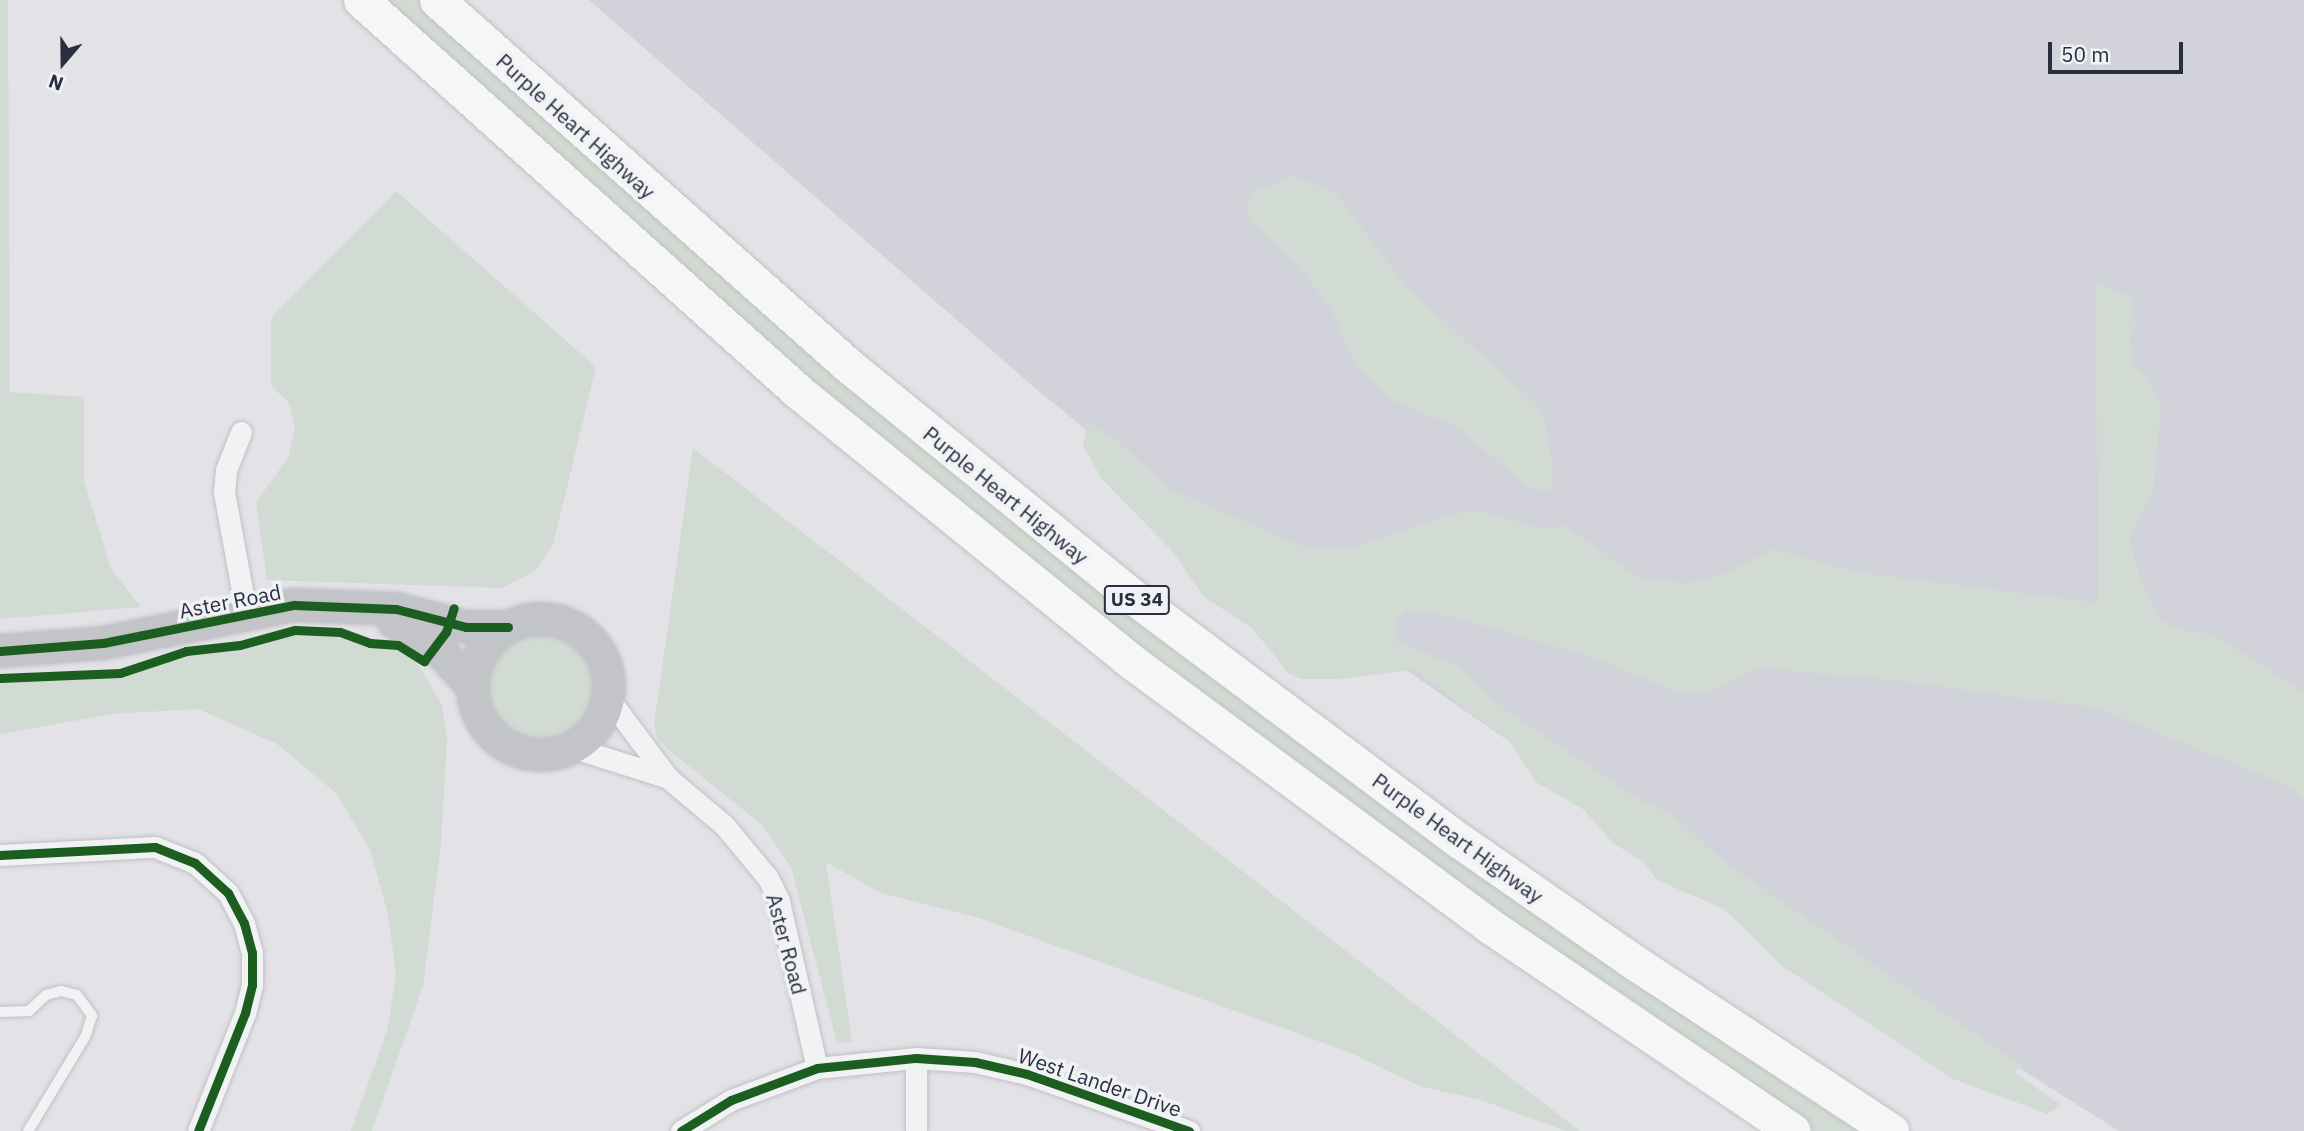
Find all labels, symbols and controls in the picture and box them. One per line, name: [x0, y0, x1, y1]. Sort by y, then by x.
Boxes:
north arrow: [28, 28, 98, 98]
scale bar: [2052, 28, 2187, 72]
text: 50 m: [2061, 40, 2110, 68]
street label: Purple Heart Highway: [491, 48, 661, 204]
text: N: [45, 69, 66, 96]
street label: Purple Heart Highway: [918, 421, 1094, 569]
street label: Aster Road: [177, 579, 283, 623]
road number: US 34: [1104, 584, 1170, 615]
street label: Purple Heart Highway: [1368, 768, 1548, 908]
street label: Aster Road: [761, 891, 813, 997]
street label: West Lander Drive: [1015, 1042, 1185, 1122]

